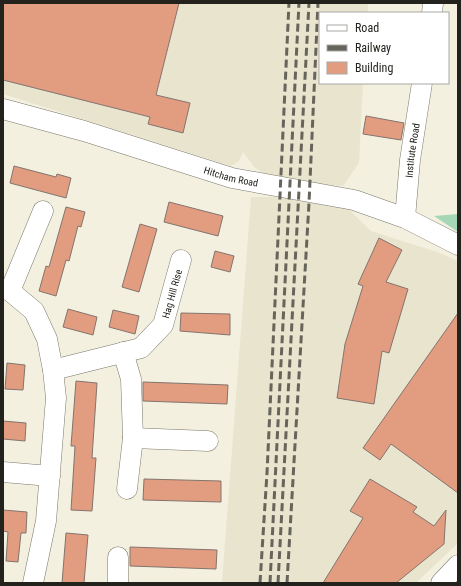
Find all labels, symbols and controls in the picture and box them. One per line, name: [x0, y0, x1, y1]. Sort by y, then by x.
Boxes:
legend: [319, 12, 449, 84]
text: Road: [355, 21, 379, 35]
text: Railway: [355, 41, 391, 55]
text: Building: [355, 61, 393, 75]
street label: Institute Road: [403, 122, 421, 178]
street label: Hitcham Road: [203, 164, 259, 188]
street label: Hag Hill Rise: [160, 268, 184, 320]

